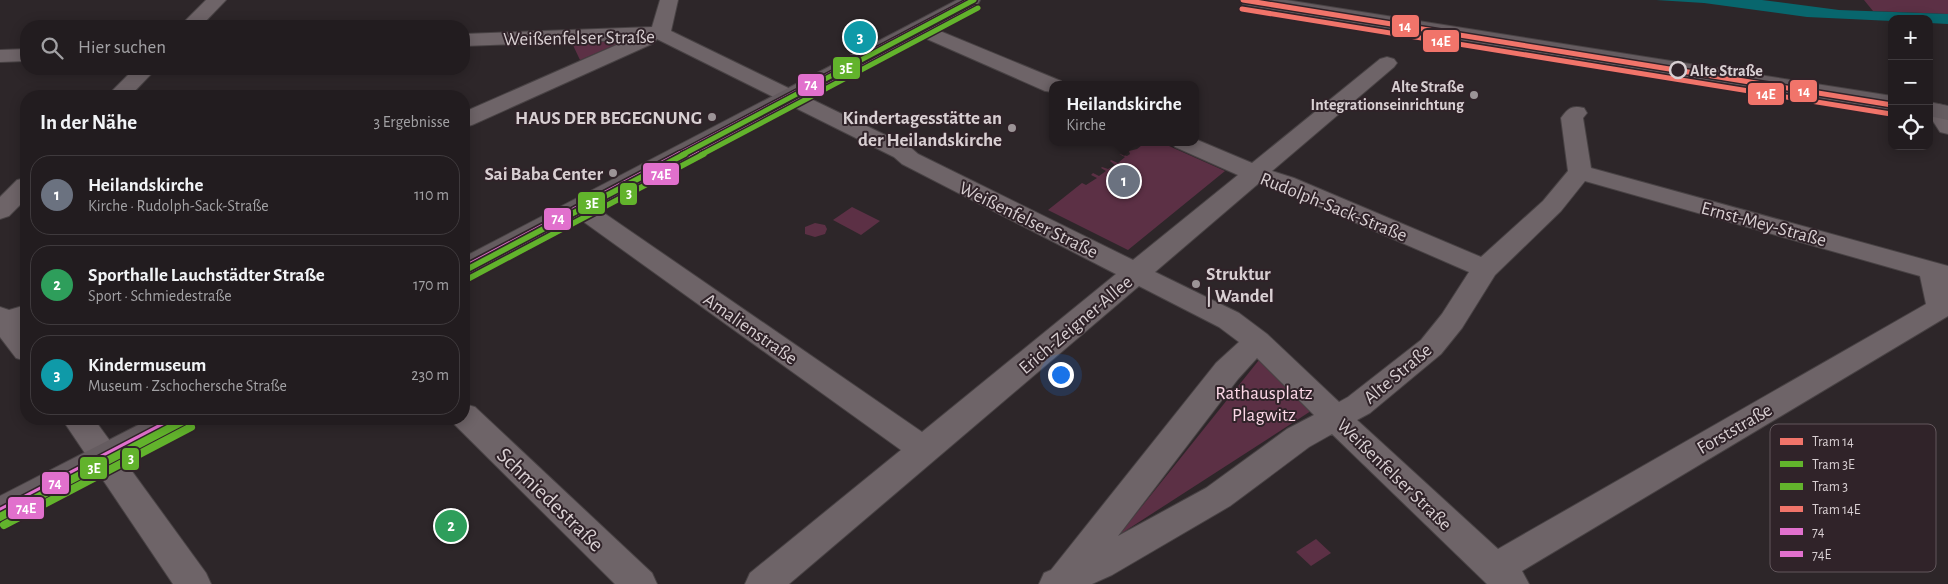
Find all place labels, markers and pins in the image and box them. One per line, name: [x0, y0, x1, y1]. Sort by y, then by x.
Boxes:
pin: 3: [844, 18, 876, 56]
marker: Alte Straße: [1669, 61, 1687, 79]
place label: Alte Straße: [1690, 63, 1763, 79]
place label: Alte Straße Integrationseinrichtung: [1311, 79, 1465, 113]
marker: Alte Straße Integrationseinrichtung: [1468, 89, 1480, 101]
place label: HAUS DER BEGEGNUNG: [515, 109, 702, 128]
place label: Kindertagesstätte an der Heilandskirche: [843, 109, 1002, 150]
marker: HAUS DER BEGEGNUNG: [706, 111, 718, 123]
marker: Kindertagesstätte an der Heilandskirche: [1006, 122, 1018, 134]
pin: 1: [1108, 162, 1140, 200]
place label: Sai Baba Center: [484, 165, 603, 184]
marker: Sai Baba Center: [607, 167, 619, 179]
place label: Struktur | Wandel: [1206, 265, 1274, 307]
marker: Struktur | Wandel: [1190, 278, 1202, 290]
pin: 2: [435, 507, 467, 545]

